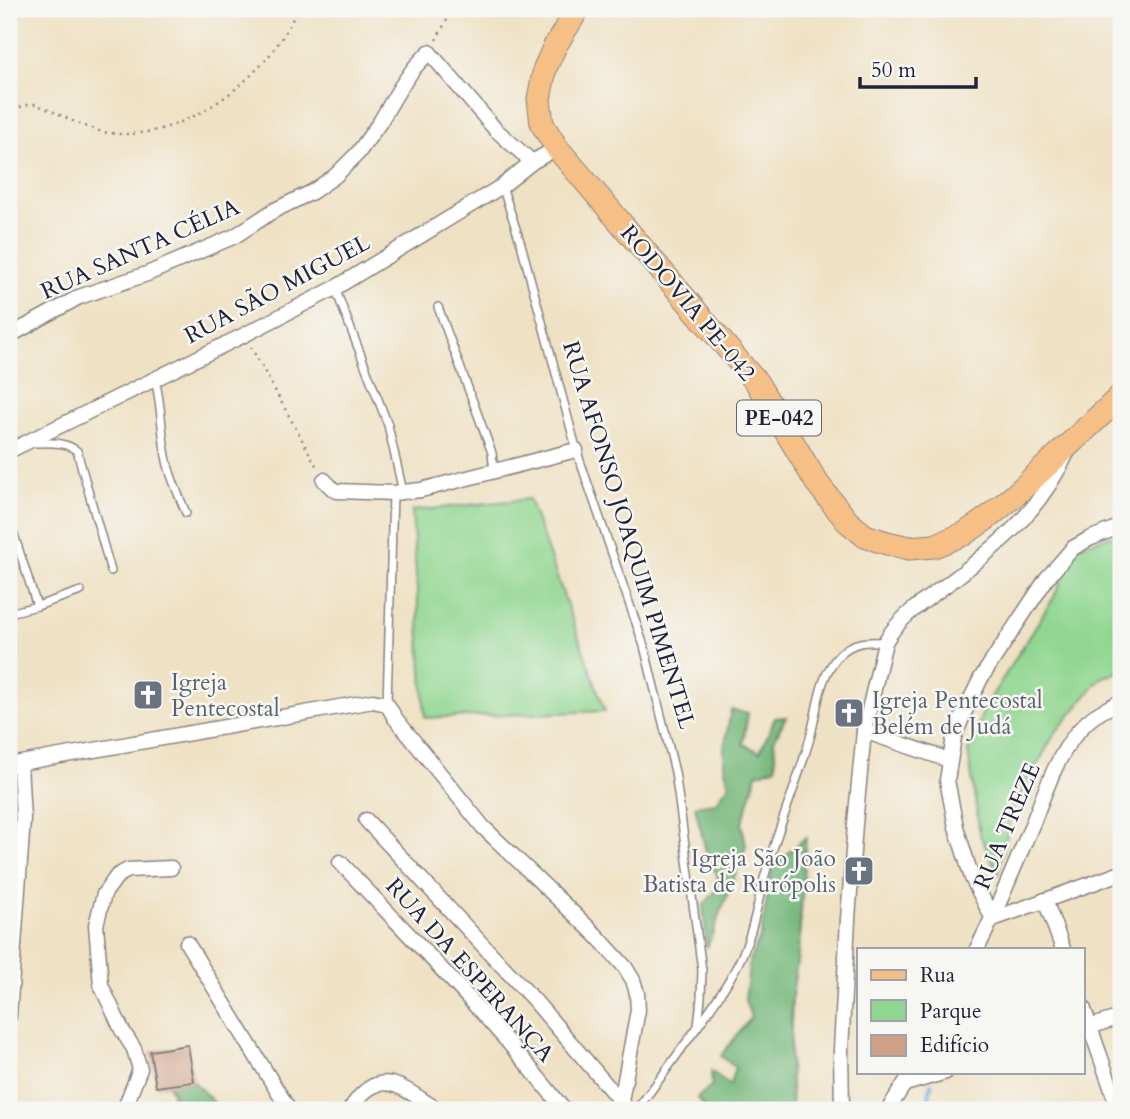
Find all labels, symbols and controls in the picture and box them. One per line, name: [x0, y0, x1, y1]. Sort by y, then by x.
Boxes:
scale bar: [860, 46, 976, 90]
text: 50 m: [871, 56, 916, 85]
street label: RUA SANTA CÉLIA: [36, 191, 245, 307]
street label: RODOVIA PE-042: [613, 218, 763, 388]
street label: RUA SÃO MIGUEL: [178, 226, 375, 351]
street label: RUA AFONSO JOAQUIM PIMENTEL: [555, 337, 703, 733]
road number: PE-042: [737, 400, 821, 436]
place label: Igreja Pentecostal: [171, 667, 280, 724]
church icon: Igreja Pentecostal: [131, 678, 165, 712]
place label: Igreja Pentecostal Belém de Judá: [872, 685, 1043, 742]
church icon: Igreja Pentecostal Belém de Judá: [832, 696, 866, 730]
street label: RUA TREZE: [966, 758, 1048, 894]
place label: Igreja São João Batista de Rurópolis: [643, 843, 836, 900]
church icon: Igreja São João Batista de Rurópolis: [842, 854, 876, 888]
street label: RUA DA ESPERANÇA: [379, 871, 562, 1069]
legend: [857, 948, 1084, 1074]
text: Rua: [920, 961, 955, 990]
text: Parque: [920, 997, 981, 1026]
text: Edifício: [920, 1031, 989, 1060]

